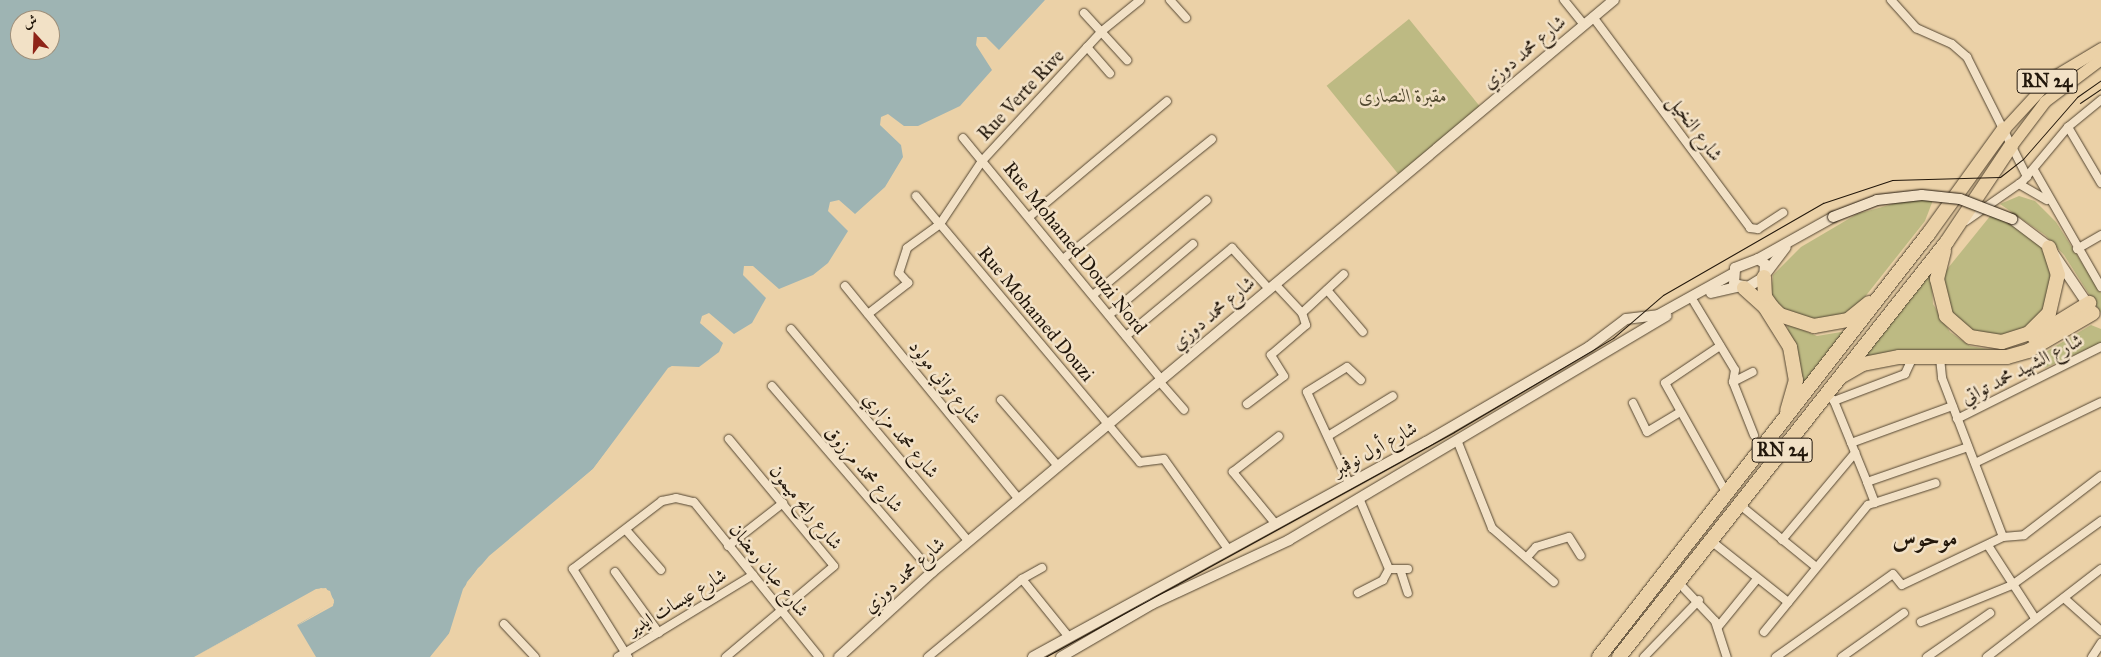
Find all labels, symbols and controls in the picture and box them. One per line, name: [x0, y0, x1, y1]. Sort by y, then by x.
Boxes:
north arrow: [10, 10, 60, 60]
street label: شارع محمد دوزي: [1478, 10, 1570, 94]
text: ش: [21, 11, 39, 32]
street label: Rue Verte Rive: [973, 45, 1069, 145]
road number: RN 24: [2016, 66, 2078, 96]
park label: مقبرة النصارى: [1359, 85, 1447, 107]
street label: شارع النخيل: [1663, 90, 1727, 166]
street label: Rue Mohamed Douzi Nord: [998, 157, 1152, 339]
street label: Rue Mohamed Douzi: [973, 242, 1099, 386]
street label: شارع محمد دوزي: [1167, 271, 1259, 355]
street label: شارع الشهيد محمد تواتي: [1957, 329, 2087, 409]
street label: شارع تواتي مولود: [904, 335, 986, 429]
street label: شارع محمد مزاري: [858, 387, 944, 483]
street label: شارع أول نوفمبر: [1329, 417, 1421, 481]
street label: شارع محمد مرزوق: [820, 421, 908, 517]
road number: RN 24: [1751, 434, 1813, 466]
street label: شارع رابح ميمون: [765, 460, 847, 554]
street label: شارع عبان رمضان: [724, 519, 814, 621]
district label: موحوس: [1892, 525, 1958, 553]
street label: شارع محمد دوزي: [858, 532, 950, 618]
street label: شارع عيسات ايدير: [623, 564, 731, 640]

